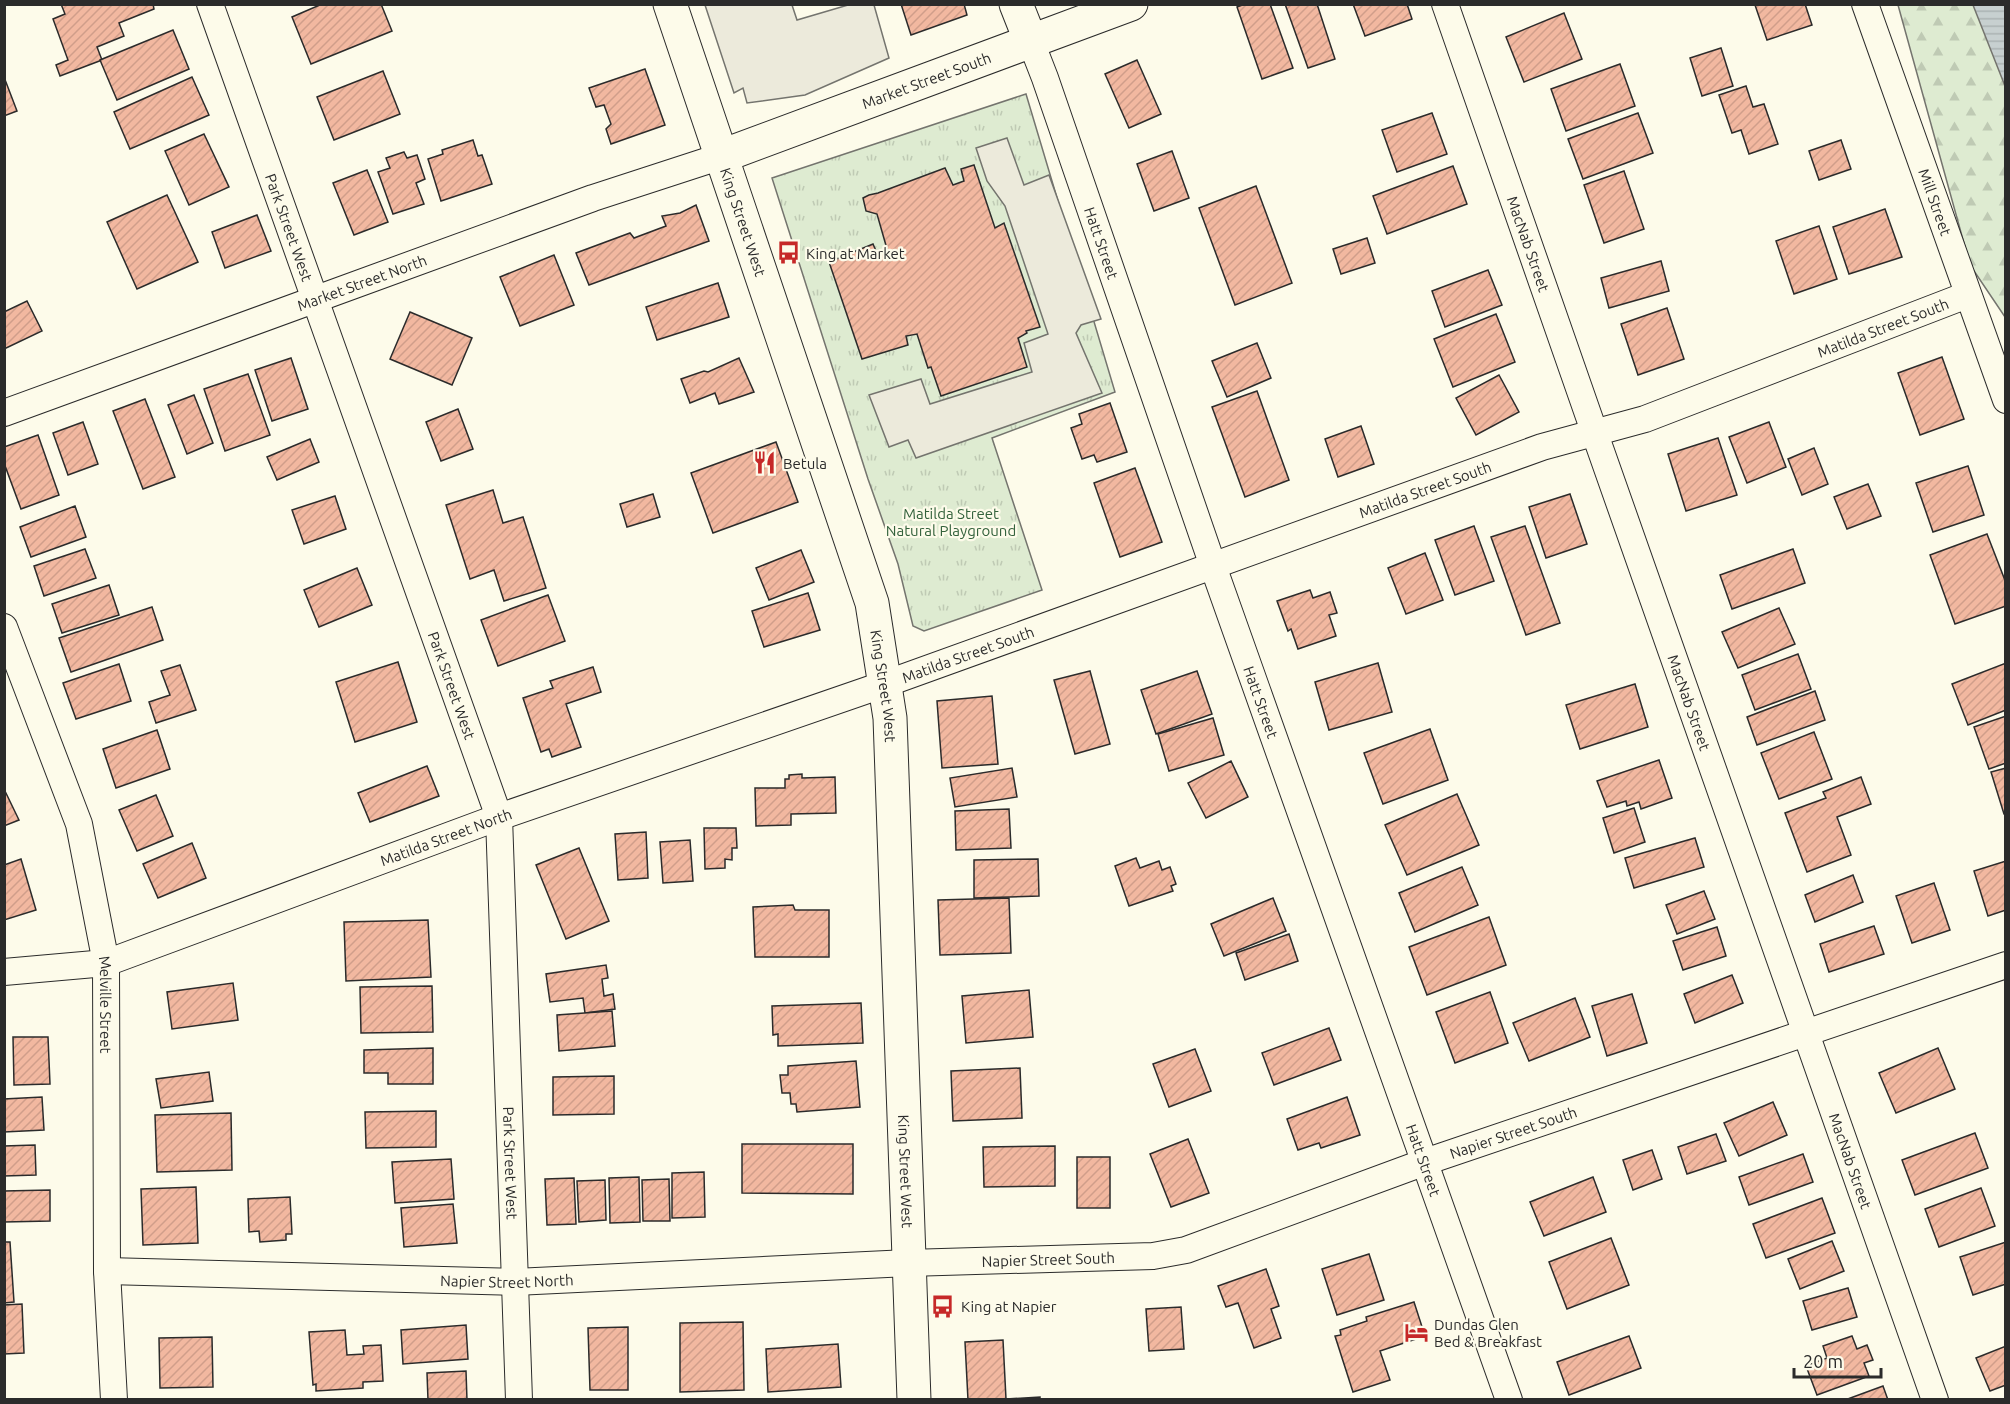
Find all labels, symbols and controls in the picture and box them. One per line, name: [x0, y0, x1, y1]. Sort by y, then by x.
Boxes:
street label: Market Street South: [859, 48, 993, 112]
street label: King Street West: [717, 165, 770, 279]
street label: Mill Street: [1916, 166, 1955, 238]
street label: Park Street West: [262, 171, 316, 283]
street label: MacNab Street: [1504, 194, 1553, 294]
street label: Hatt Street: [1081, 204, 1122, 281]
bus stop icon: King at Market: [775, 240, 801, 266]
place label: King at Market: [806, 245, 905, 262]
street label: Market Street North: [295, 251, 429, 314]
street label: Matilda Street South: [1815, 294, 1951, 360]
restaurant icon: Betula: [752, 450, 778, 476]
place label: Betula: [783, 455, 827, 472]
street label: Matilda Street South: [1357, 458, 1493, 521]
park label: Matilda Street Natural Playground: [886, 505, 1016, 539]
street label: Matilda Street South: [899, 622, 1036, 686]
street label: King Street West: [868, 628, 899, 743]
street label: Park Street West: [425, 629, 479, 741]
street label: MacNab Street: [1665, 652, 1714, 753]
street label: Hatt Street: [1241, 664, 1282, 740]
street label: Matilda Street North: [378, 805, 514, 869]
street label: Melville Street: [96, 954, 115, 1054]
street label: Napier Street South: [1447, 1103, 1579, 1162]
street label: Park Street West: [500, 1106, 521, 1220]
street label: MacNab Street: [1826, 1111, 1876, 1211]
street label: King Street West: [895, 1114, 916, 1228]
street label: Hatt Street: [1403, 1122, 1444, 1198]
street label: Napier Street South: [981, 1249, 1115, 1269]
street label: Napier Street North: [440, 1271, 574, 1291]
bus stop icon: King at Napier: [930, 1293, 956, 1319]
place label: King at Napier: [961, 1298, 1057, 1315]
place label: Dundas Glen Bed & Breakfast: [1434, 1316, 1542, 1350]
hotel icon: Dundas Glen Bed & Breakfast: [1403, 1320, 1429, 1346]
scale bar: [1794, 1341, 1881, 1379]
text: 20 m: [1803, 1351, 1843, 1371]

